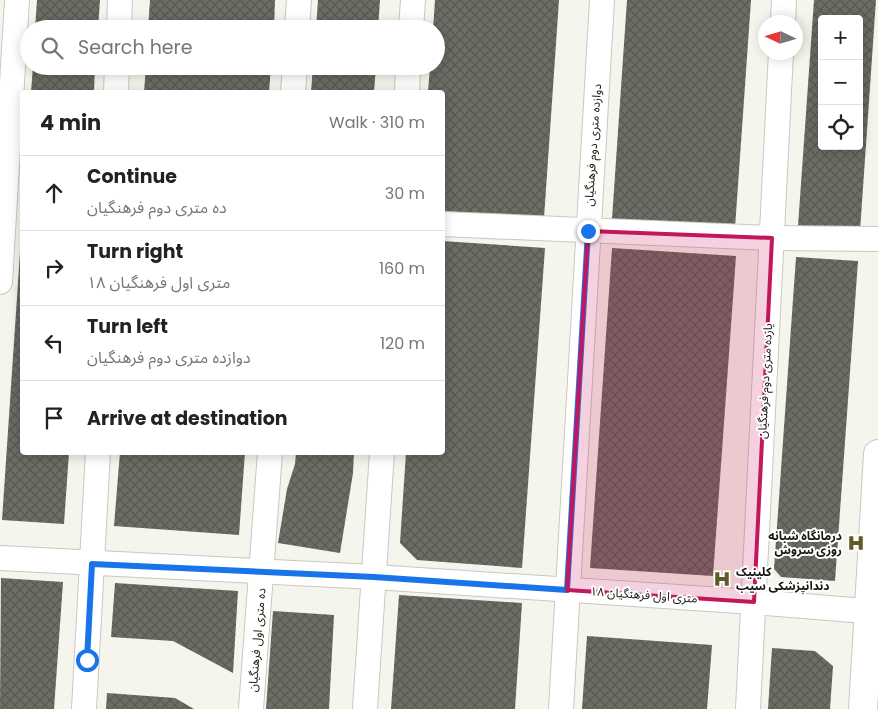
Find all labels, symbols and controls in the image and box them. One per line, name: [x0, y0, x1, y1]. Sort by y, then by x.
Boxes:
north arrow: [758, 15, 803, 60]
map controls: [818, 15, 863, 150]
button: +: [818, 15, 863, 60]
search box: [20, 20, 445, 75]
icon: search: [38, 34, 66, 62]
text: Search here: [78, 34, 192, 61]
button: −: [818, 60, 863, 105]
street label: دوازده متری دوم فرهنگیان: [580, 83, 606, 207]
button: locate: [818, 105, 863, 150]
text: 4 min: [40, 108, 101, 137]
text: Walk · 310 m: [329, 111, 425, 134]
text: Continue: [87, 163, 177, 190]
icon: ahead: [40, 179, 68, 207]
text: 30 m: [385, 182, 425, 205]
text: ده متری دوم فرهنگیان: [87, 196, 227, 219]
route end: [577, 220, 600, 243]
text: Turn right: [87, 238, 183, 265]
icon: right: [40, 254, 68, 282]
text: 160 m: [379, 257, 425, 280]
text: ۱۸ متری اول فرهنگیان: [87, 271, 230, 294]
text: Turn left: [87, 313, 168, 340]
street label: یازده متری دوم فرهنگیان: [753, 323, 777, 439]
icon: left: [40, 329, 68, 357]
text: 120 m: [380, 332, 425, 355]
text: دوازده متری دوم فرهنگیان: [87, 346, 251, 369]
icon: arrive: [40, 404, 68, 432]
text: Arrive at destination: [87, 405, 288, 432]
place label: درمانگاه شبانه روزی سروش: [768, 527, 842, 558]
hospital icon: درمانگاه شبانه روزی سروش: [846, 533, 866, 553]
place label: کلینیک دندانپزشکی سیب: [736, 563, 830, 595]
hospital icon: کلینیک دندانپزشکی سیب: [712, 569, 732, 589]
street label: ۱۸ متری اول فرهنگیان: [590, 582, 698, 607]
street label: ده متری اول فرهنگیان: [243, 587, 270, 693]
route start: [76, 649, 99, 672]

